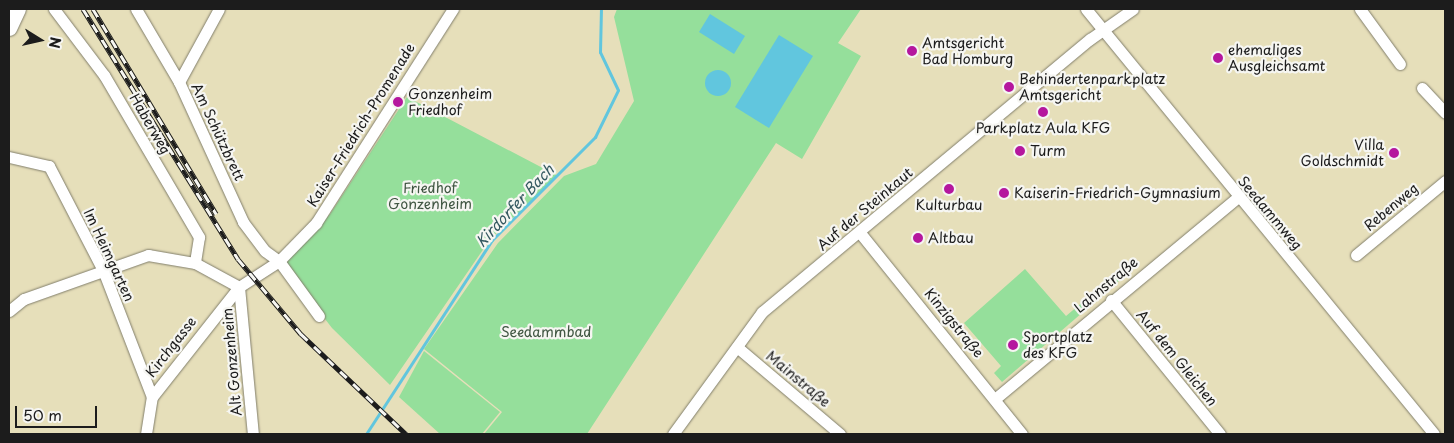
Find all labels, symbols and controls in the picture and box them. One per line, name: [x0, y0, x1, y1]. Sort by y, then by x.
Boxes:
north arrow: [15, 15, 65, 65]
text: N: [44, 35, 67, 50]
place label: Amtsgericht Bad Homburg: [922, 35, 1014, 68]
street label: Kaiser-Friedrich-Promenade: [304, 40, 418, 210]
place label: ehemaliges Ausgleichsamt: [1228, 42, 1325, 74]
marker: Amtsgericht Bad Homburg: [906, 45, 918, 57]
marker: ehemaliges Ausgleichsamt: [1212, 52, 1224, 64]
place label: Behindertenparkplatz Amtsgericht: [1019, 71, 1165, 104]
street label: Am Schützbrett: [188, 80, 248, 184]
marker: Behindertenparkplatz Amtsgericht: [1003, 81, 1015, 93]
place label: Gonzenheim Friedhof: [408, 86, 492, 118]
street label: Haberweg: [126, 91, 174, 157]
marker: Gonzenheim Friedhof: [392, 96, 404, 108]
marker: Parkplatz Aula KFG: [1037, 106, 1049, 118]
place label: Parkplatz Aula KFG: [976, 120, 1110, 136]
place label: Villa Goldschmidt: [1301, 137, 1384, 170]
place label: Turm: [1030, 143, 1066, 159]
marker: Turm: [1014, 145, 1026, 157]
marker: Villa Goldschmidt: [1388, 147, 1400, 159]
water label: Kirdorfer Bach: [471, 160, 557, 250]
street label: Auf der Steinkaut: [813, 164, 917, 254]
street label: Seedammweg: [1234, 173, 1306, 253]
park label: Friedhof Gonzenheim: [388, 180, 472, 212]
street label: Rebenweg: [1361, 180, 1421, 234]
marker: Kulturbau: [943, 183, 955, 195]
place label: Kaiserin-Friedrich-Gymnasium: [1014, 185, 1221, 201]
marker: Kaiserin-Friedrich-Gymnasium: [998, 187, 1010, 199]
place label: Kulturbau: [916, 197, 982, 213]
street label: Im Heimgarten: [80, 206, 138, 304]
place label: Altbau: [928, 230, 974, 246]
marker: Altbau: [912, 232, 924, 244]
street label: Lahnstraße: [1071, 254, 1141, 316]
street label: Kinzigstraße: [921, 285, 987, 361]
street label: Alt Gonzenheim: [219, 307, 245, 417]
street label: Auf dem Gleichen: [1133, 307, 1221, 409]
street label: Kirchgasse: [142, 313, 200, 381]
park label: Seedammbad: [501, 324, 591, 340]
place label: Sportplatz des KFG: [1023, 329, 1092, 362]
marker: Sportplatz des KFG: [1007, 339, 1019, 351]
street label: Mainstraße: [763, 347, 833, 411]
scale bar: [18, 396, 100, 428]
text: 50 m: [23, 403, 62, 426]

